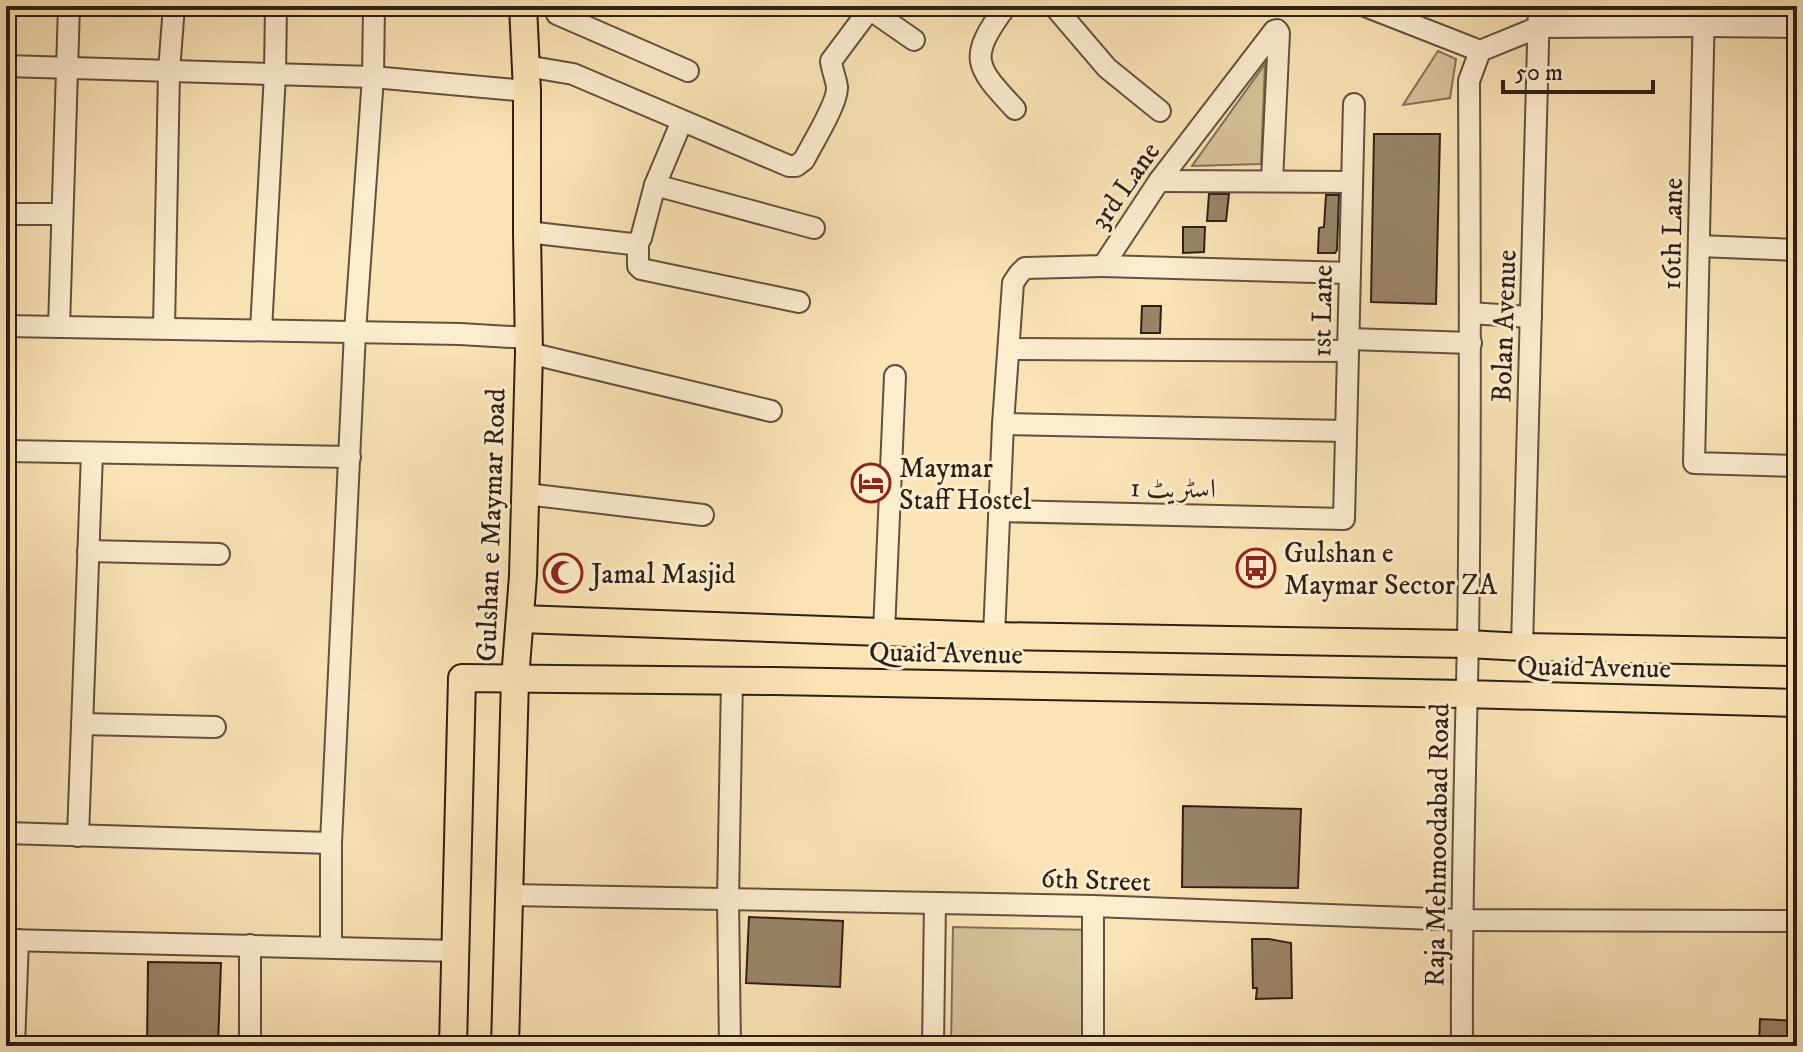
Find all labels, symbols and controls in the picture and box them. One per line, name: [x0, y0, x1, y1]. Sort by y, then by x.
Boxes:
scale bar: [1503, 44, 1653, 94]
text: 50 m: [1515, 58, 1563, 88]
street label: 3rd Lane: [1083, 135, 1168, 236]
street label: 16th Lane: [1654, 177, 1691, 291]
street label: Bolan Avenue: [1484, 249, 1525, 403]
street label: 1st Lane: [1304, 264, 1341, 358]
street label: Gulshan e Maymar Road: [469, 388, 514, 662]
place label: Maymar Staff Hostel: [899, 451, 1032, 518]
hotel icon: Maymar Staff Hostel: [850, 462, 892, 504]
street label: اسٹریٹ 1: [1130, 470, 1216, 507]
place label: Gulshan e Maymar Sector ZA: [1284, 536, 1498, 603]
bus stop icon: Gulshan e Maymar Sector ZA: [1235, 547, 1277, 589]
mosque icon: Jamal Masjid: [542, 552, 584, 594]
place label: Jamal Masjid: [588, 557, 736, 592]
street label: Quaid Avenue: [869, 635, 1023, 672]
street label: Quaid Avenue: [1517, 649, 1671, 686]
street label: Raja Mehmoodabad Road: [1418, 703, 1457, 987]
street label: 6th Street: [1040, 861, 1152, 900]

